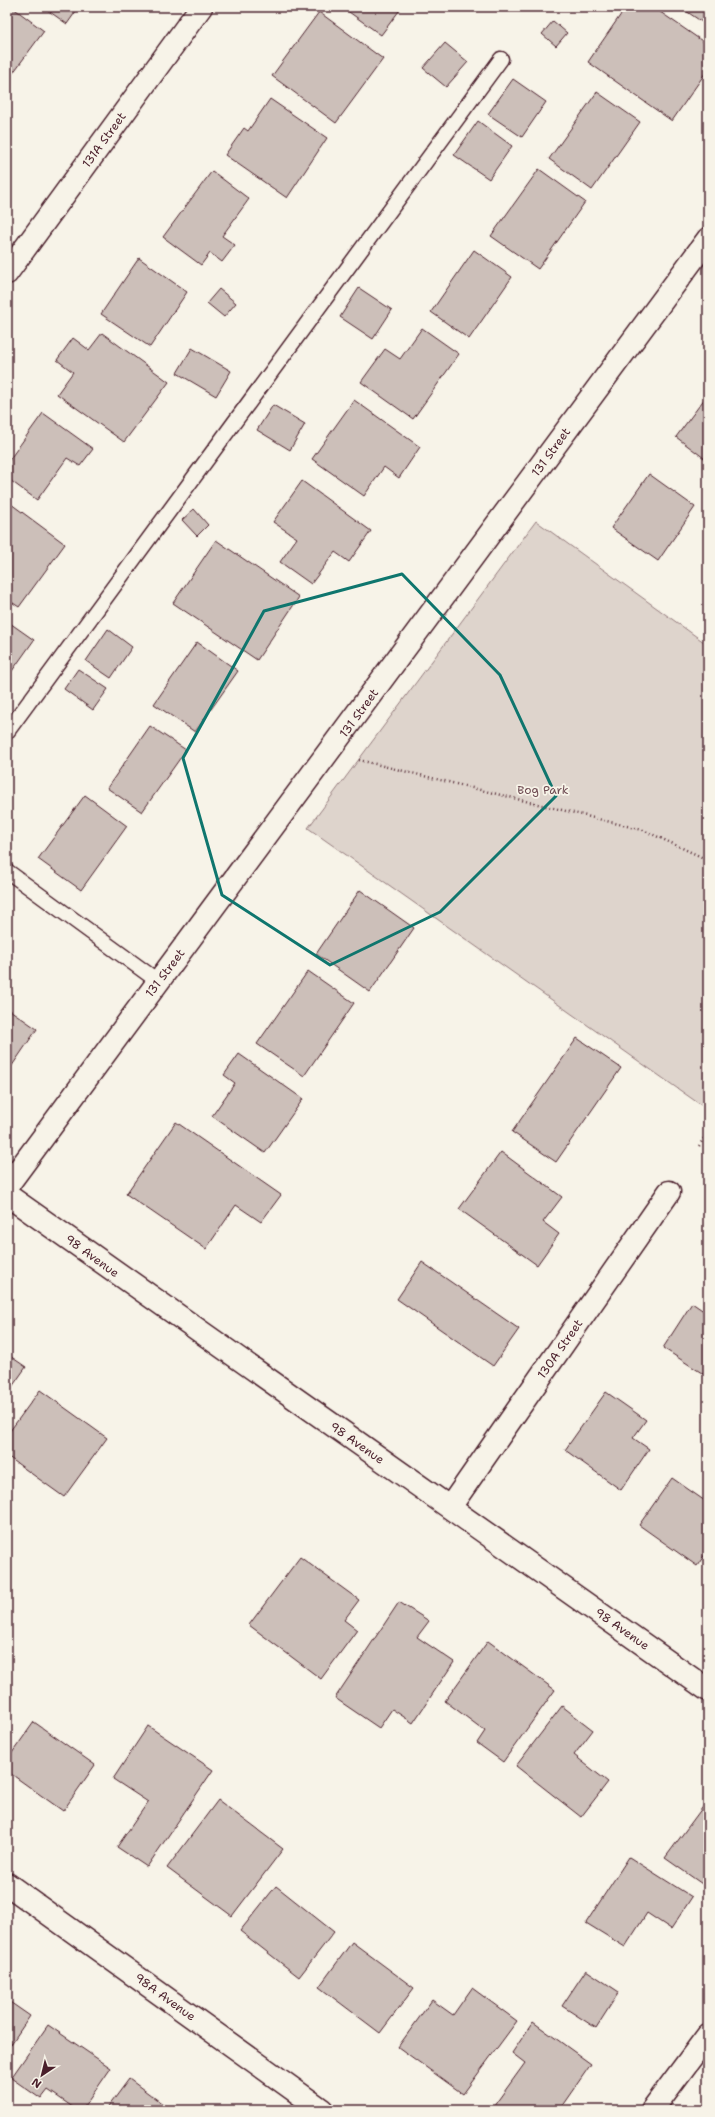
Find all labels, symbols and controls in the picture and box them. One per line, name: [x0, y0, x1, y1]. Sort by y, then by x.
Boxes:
street label: 131A Street: [78, 109, 130, 171]
street label: 131 Street: [528, 424, 574, 480]
street label: 131 Street: [336, 685, 382, 741]
park label: Bog Park: [517, 782, 569, 798]
street label: 131 Street: [142, 946, 188, 1000]
street label: 98 Avenue: [62, 1231, 122, 1281]
street label: 130A Street: [534, 1316, 586, 1382]
street label: 98 Avenue: [327, 1418, 388, 1468]
street label: 98 Avenue: [592, 1604, 653, 1654]
street label: 98A Avenue: [131, 1969, 199, 2025]
north arrow: [22, 2055, 62, 2095]
text: N: [28, 2074, 44, 2091]

